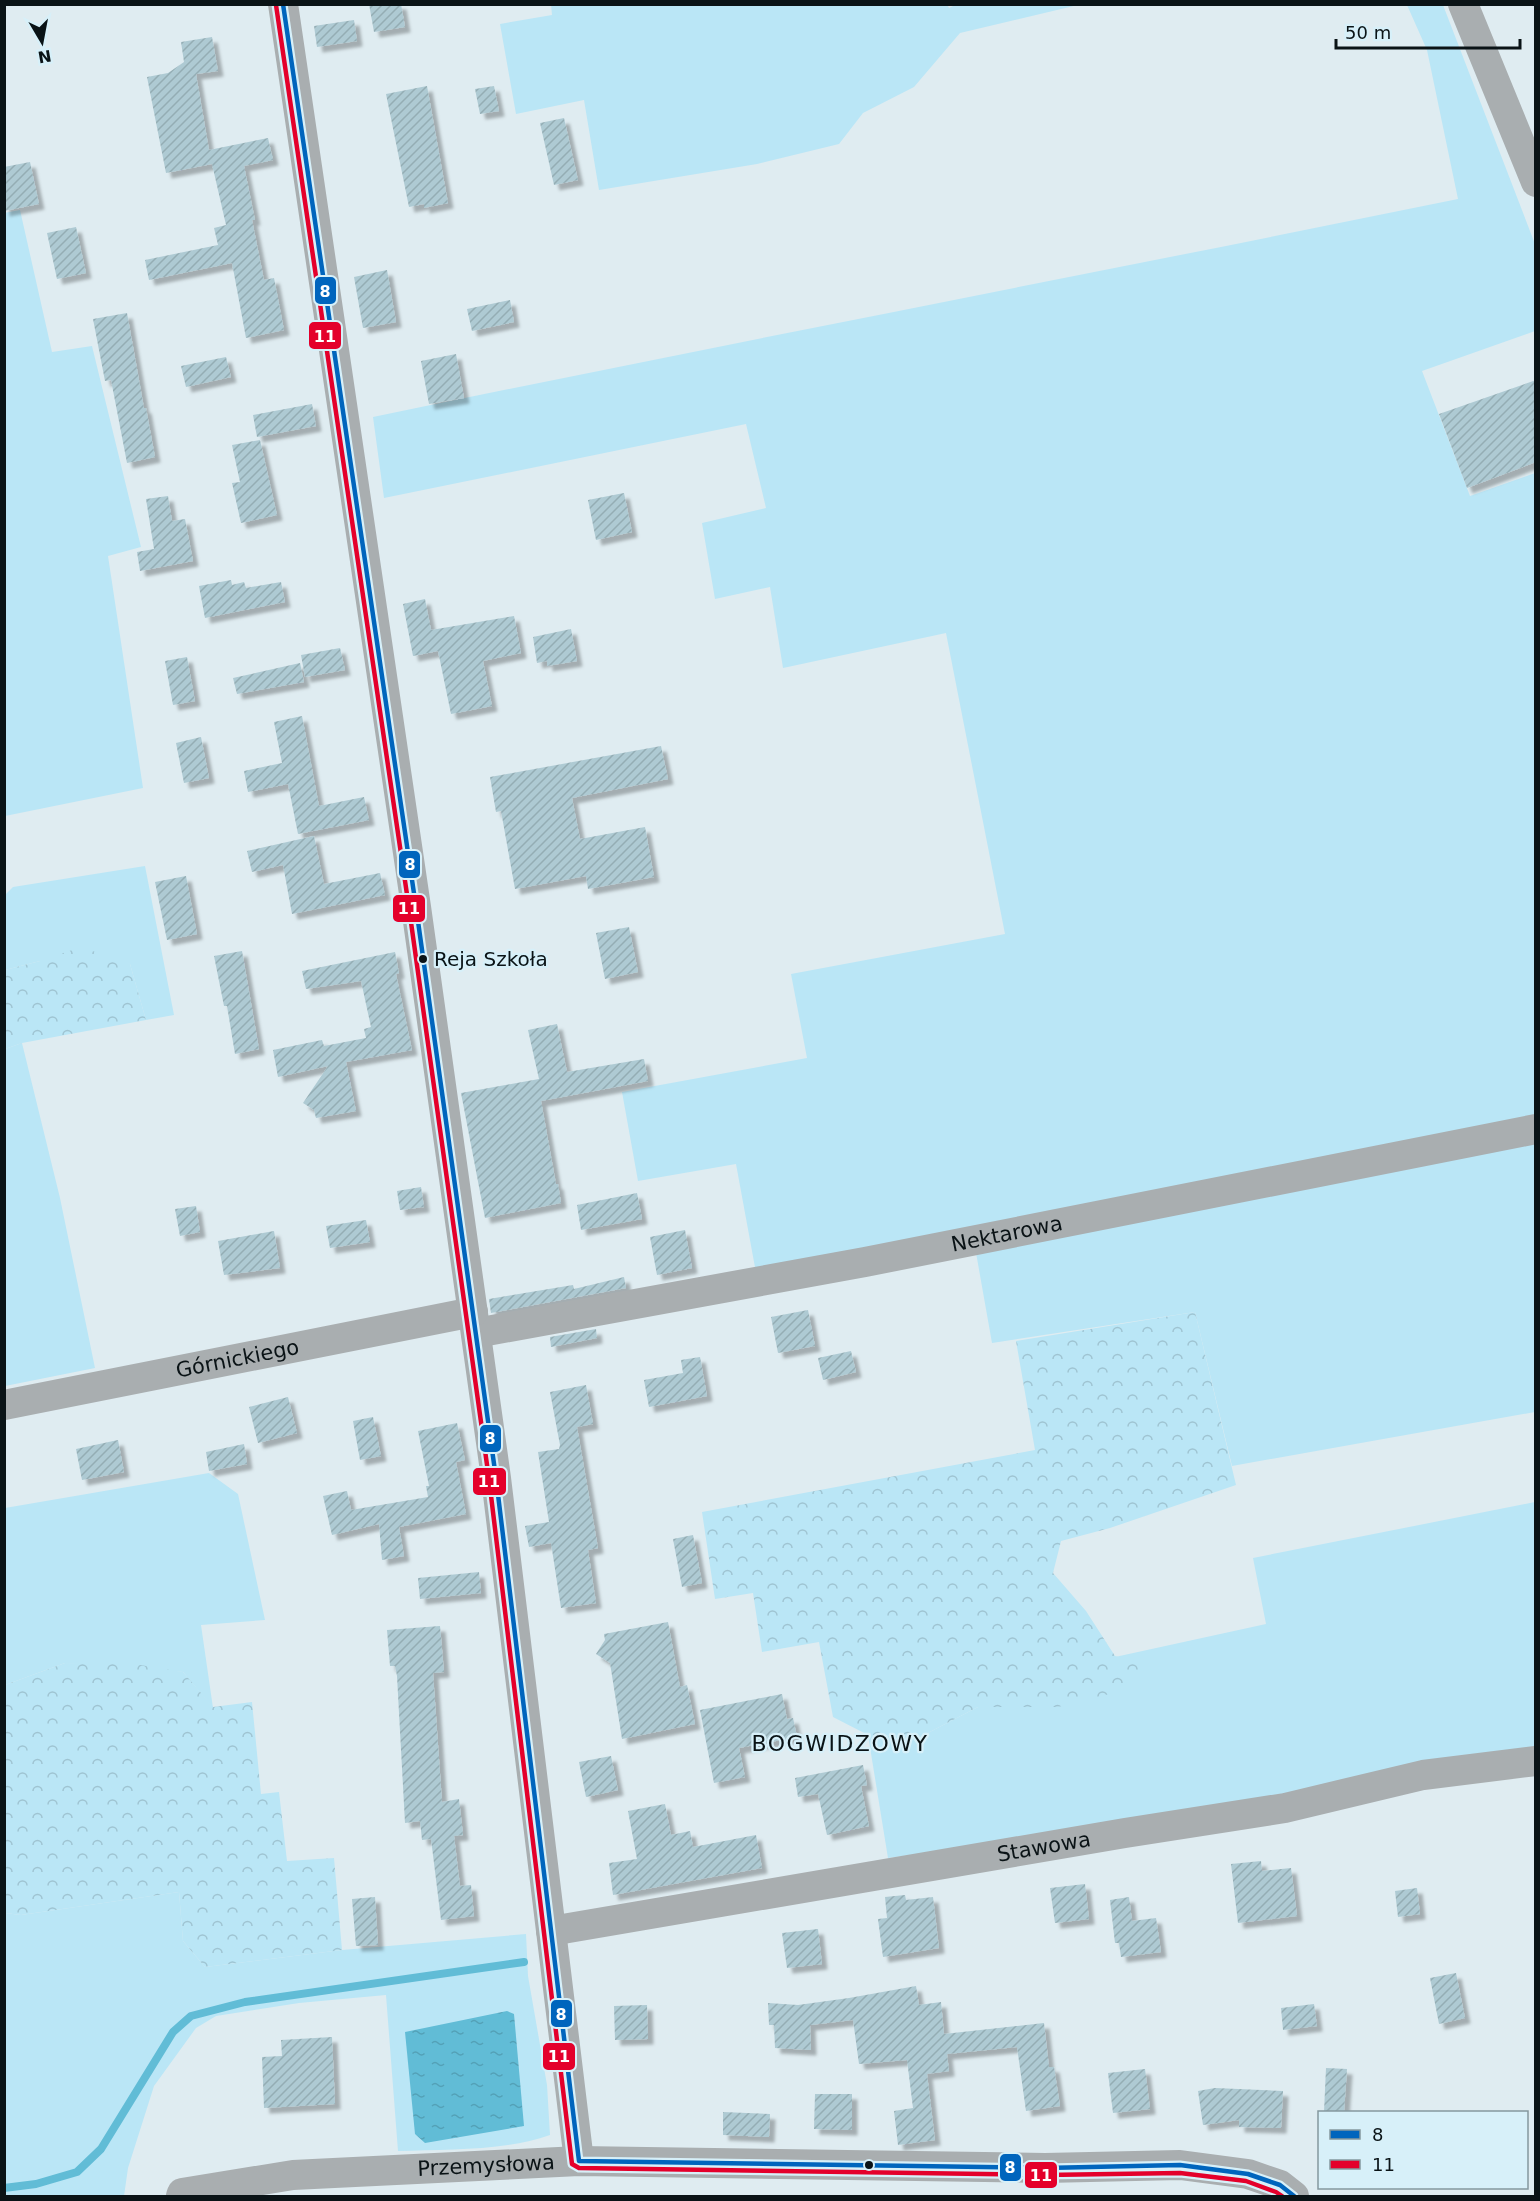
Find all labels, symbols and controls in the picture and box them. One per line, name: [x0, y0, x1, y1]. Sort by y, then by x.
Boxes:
north arrow: [12, 12, 72, 72]
scale bar: [1336, 12, 1520, 50]
text: 50 m: [1345, 22, 1391, 43]
text: N: [36, 46, 53, 67]
line badge: 8: [314, 276, 337, 305]
text: 8: [319, 282, 331, 301]
line badge: 11: [308, 321, 342, 350]
text: 11: [314, 327, 336, 346]
line badge: 8: [398, 850, 421, 879]
text: 8: [404, 855, 416, 874]
line badge: 11: [392, 894, 426, 923]
text: 11: [398, 899, 420, 918]
place label: Reja Szkoła: [434, 947, 548, 971]
marker: Reja Szkoła: [417, 953, 429, 965]
street label: Nektarowa: [949, 1211, 1065, 1257]
street label: Górnickiego: [174, 1335, 301, 1383]
line badge: 8: [479, 1424, 502, 1453]
text: 8: [484, 1429, 496, 1448]
line badge: 11: [472, 1467, 507, 1496]
text: 11: [478, 1472, 500, 1491]
district label: BOGWIDZOWY: [752, 1731, 928, 1756]
street label: Stawowa: [995, 1827, 1092, 1867]
line badge: 8: [550, 1999, 573, 2028]
text: 8: [555, 2005, 567, 2024]
line badge: 11: [542, 2042, 576, 2071]
text: 11: [548, 2047, 570, 2066]
legend: [1318, 2111, 1528, 2189]
text: 8: [1372, 2124, 1383, 2145]
street label: Przemysłowa: [417, 2150, 555, 2181]
line badge: 8: [999, 2153, 1022, 2182]
text: 11: [1372, 2154, 1395, 2175]
text: 8: [1004, 2158, 1016, 2177]
unlabelled marker: [863, 2159, 875, 2171]
line badge: 11: [1024, 2161, 1058, 2189]
text: 11: [1030, 2166, 1052, 2185]

